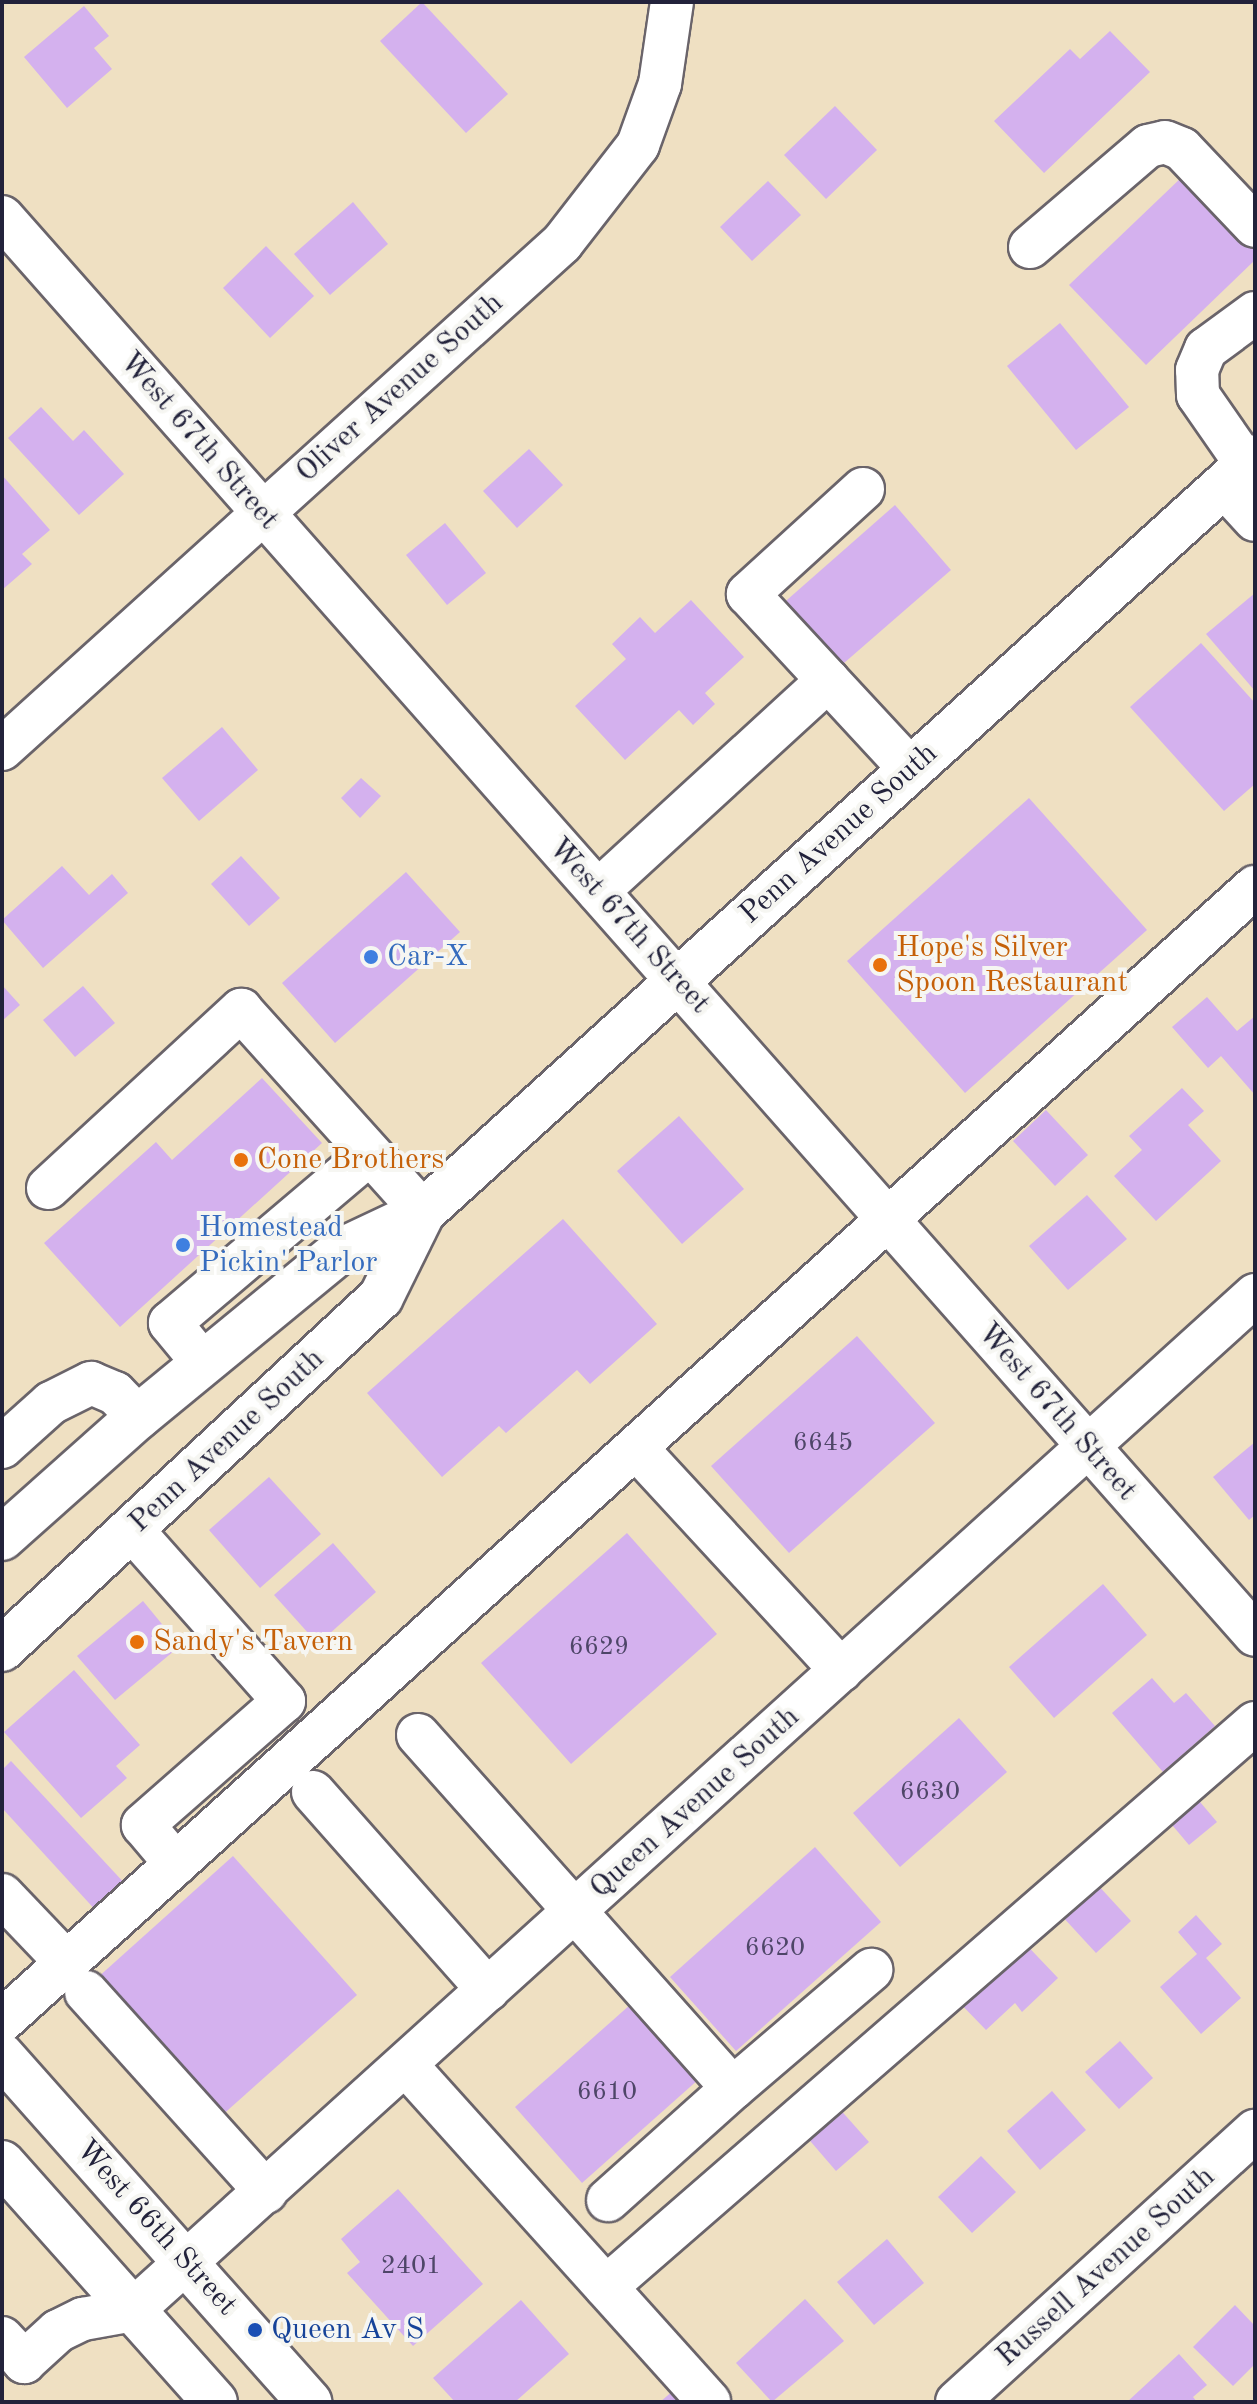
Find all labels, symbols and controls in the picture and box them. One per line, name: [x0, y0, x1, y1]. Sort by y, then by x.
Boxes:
street label: Oliver Avenue South: [289, 286, 511, 490]
street label: West 67th Street: [112, 345, 286, 537]
street label: Penn Avenue South: [733, 736, 945, 932]
street label: West 67th Street: [541, 831, 717, 1021]
place label: Hope's Silver Spoon Restaurant: [896, 930, 1128, 1000]
place label: Car-X: [387, 939, 468, 975]
marker: Car-X: [362, 948, 380, 966]
marker: Hope's Silver Spoon Restaurant: [871, 956, 889, 974]
place label: Cone Brothers: [257, 1142, 444, 1178]
marker: Cone Brothers: [232, 1151, 250, 1169]
place label: Homestead Pickin' Parlor: [199, 1210, 378, 1280]
marker: Homestead Pickin' Parlor: [174, 1236, 192, 1254]
street label: West 67th Street: [970, 1316, 1144, 1508]
street label: Penn Avenue South: [122, 1341, 332, 1541]
house number: 6645: [793, 1428, 853, 1460]
place label: Sandy's Tavern: [153, 1624, 353, 1660]
house number: 6629: [569, 1632, 629, 1664]
marker: Sandy's Tavern: [128, 1633, 146, 1651]
street label: Queen Avenue South: [583, 1700, 807, 1906]
house number: 6630: [900, 1777, 960, 1809]
house number: 6620: [745, 1933, 805, 1965]
house number: 6610: [577, 2077, 637, 2109]
street label: West 66th Street: [68, 2133, 244, 2323]
street label: Russell Avenue South: [989, 2159, 1223, 2375]
house number: 2401: [381, 2251, 441, 2283]
place label: Queen Av S: [271, 2312, 424, 2348]
marker: Queen Av S: [246, 2321, 264, 2339]

